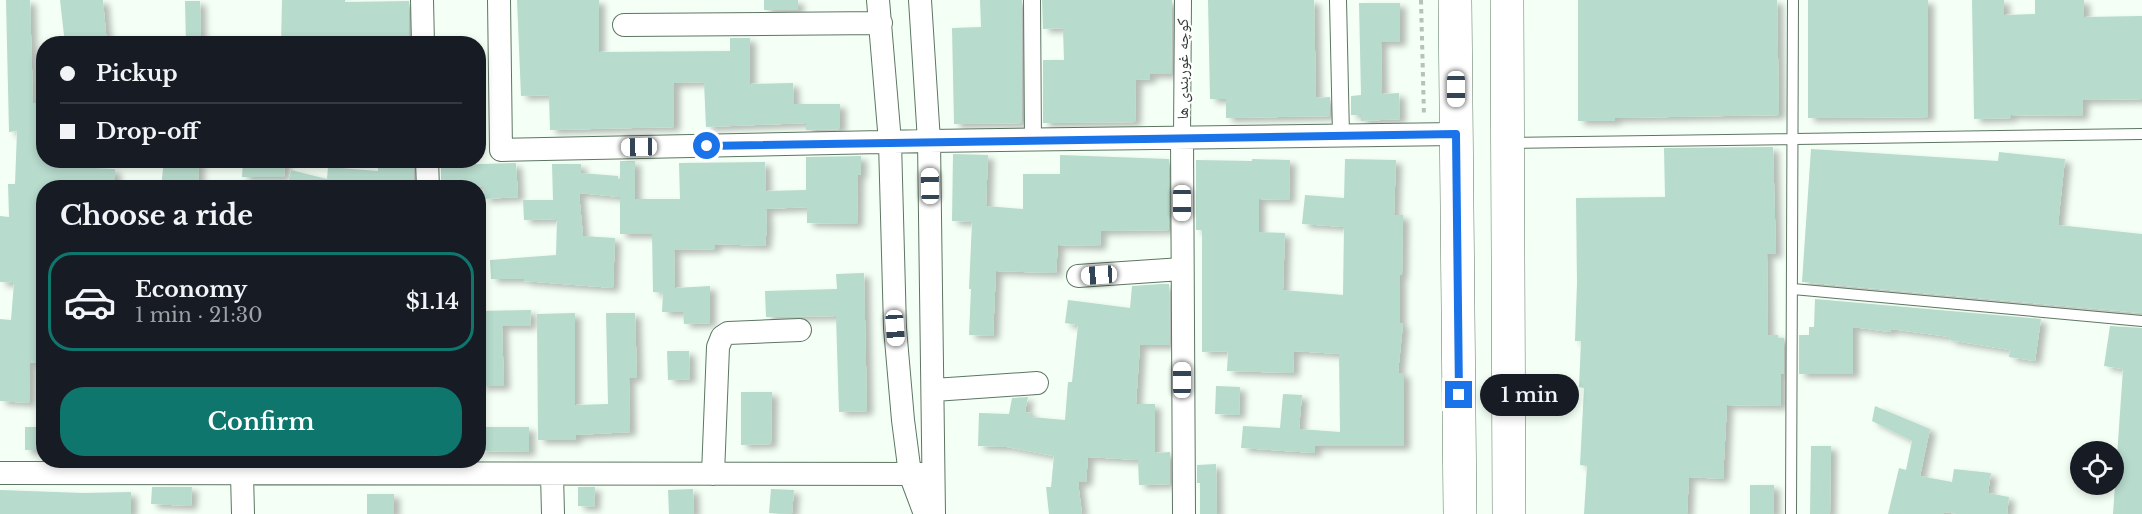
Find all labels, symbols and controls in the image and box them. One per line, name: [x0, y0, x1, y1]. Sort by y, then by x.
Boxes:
street label: کوچه غوربندی ها: [1172, 18, 1193, 120]
text: Pickup: [96, 60, 178, 87]
car: [1447, 71, 1465, 107]
text: Drop-off: [96, 118, 198, 145]
route start: [693, 132, 720, 159]
car: [621, 138, 657, 156]
car: [921, 168, 939, 204]
car: [1173, 185, 1191, 221]
text: Choose a ride: [60, 199, 253, 232]
car: [1080, 265, 1118, 285]
icon: car: [63, 275, 117, 329]
text: Economy: [135, 276, 247, 303]
text: $1.14: [406, 288, 459, 315]
text: 1 min · 21:30: [135, 303, 262, 327]
car: [885, 309, 905, 347]
car: [1173, 362, 1191, 398]
callout: 1 min: [1480, 374, 1579, 416]
route end: [1445, 381, 1472, 408]
text: 1 min: [1501, 383, 1558, 407]
button: Confirm: [60, 387, 462, 456]
map controls: [2070, 441, 2124, 495]
button: locate: [2070, 441, 2124, 495]

